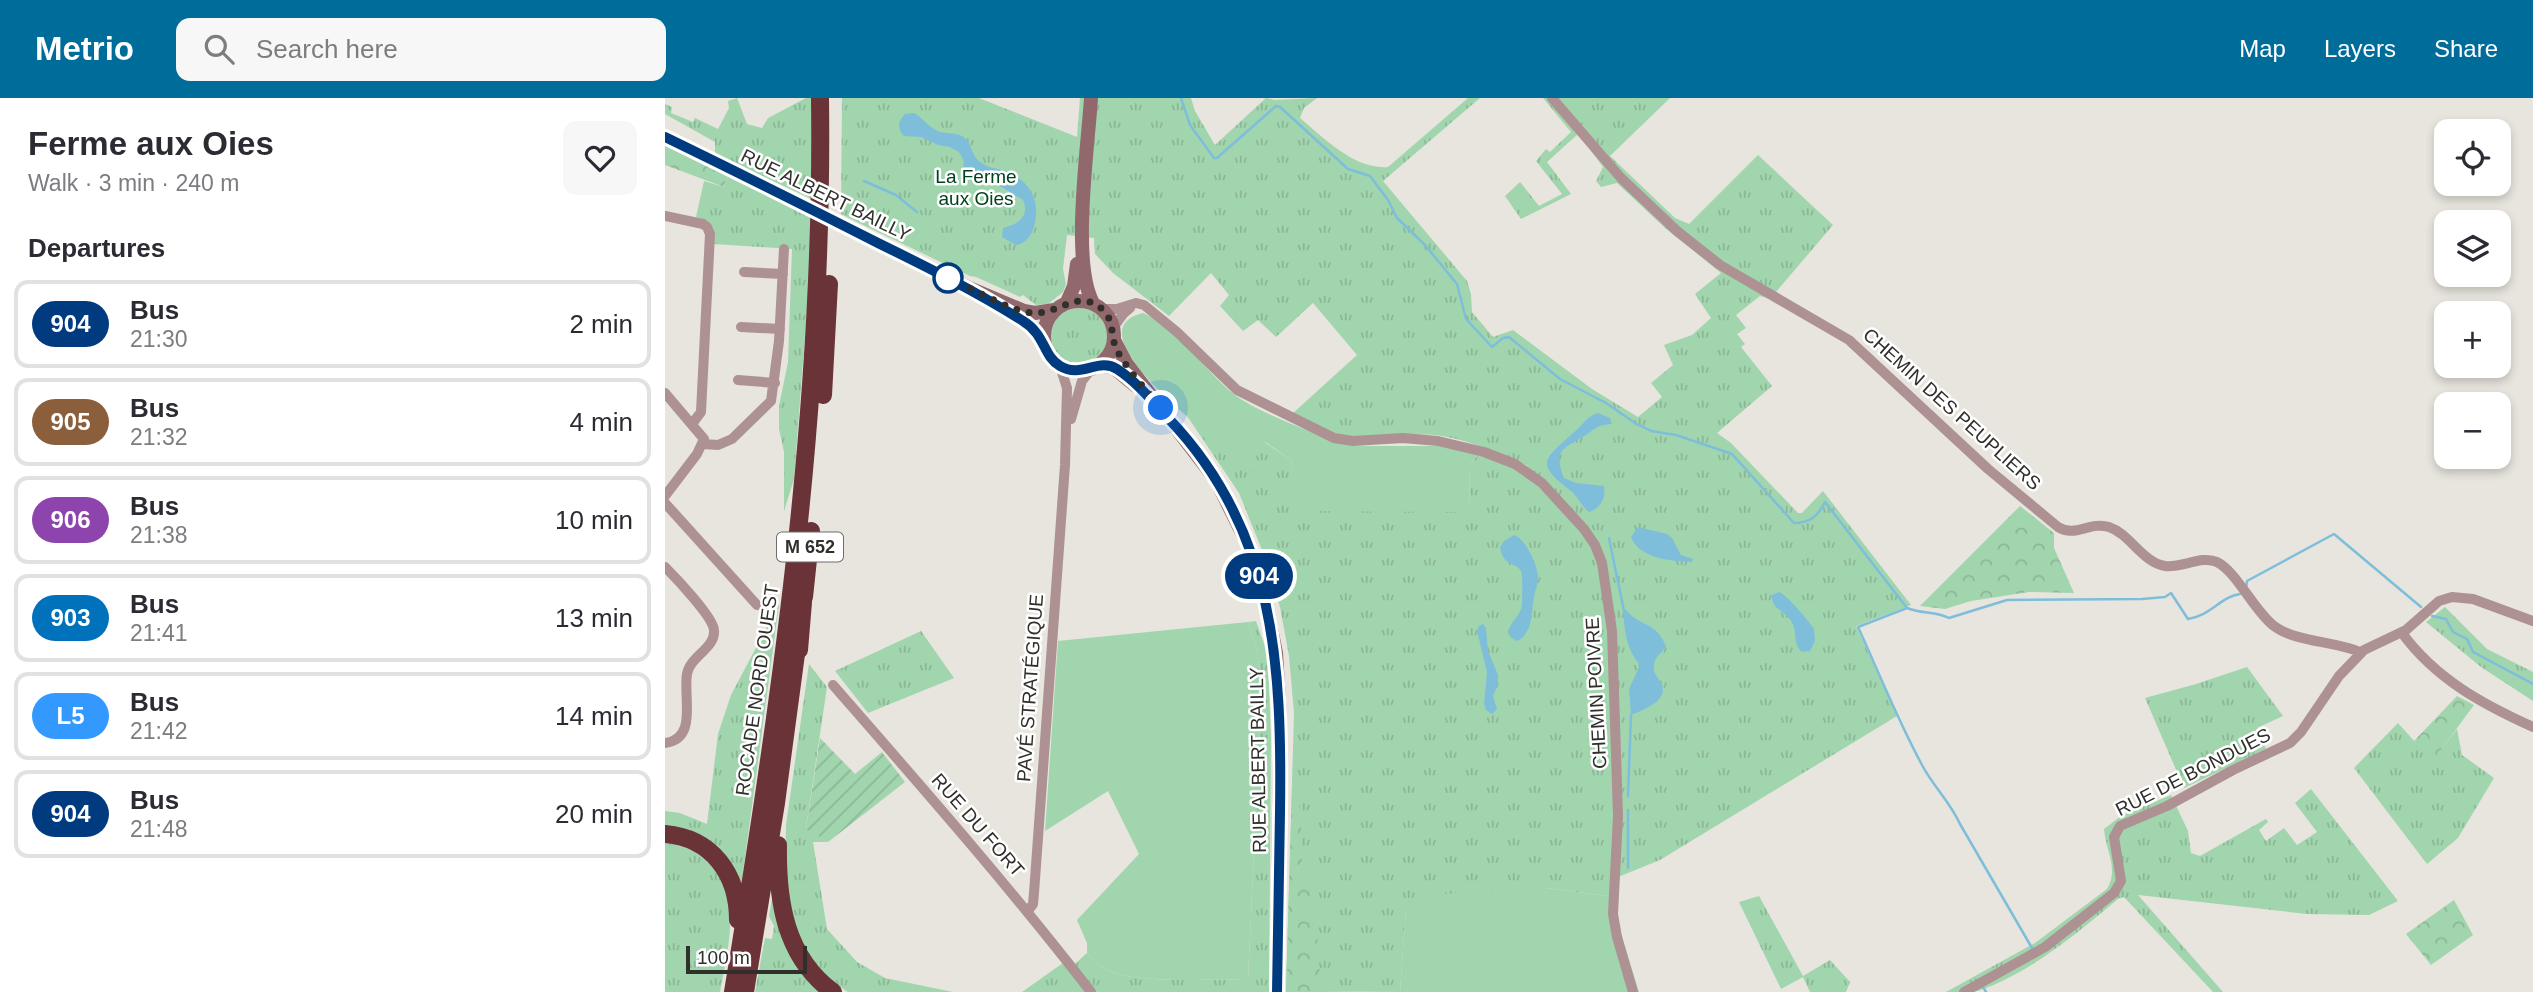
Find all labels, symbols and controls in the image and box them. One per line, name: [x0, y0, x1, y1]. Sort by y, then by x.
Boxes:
search box: [176, 18, 666, 81]
text: Metrio: [35, 30, 134, 67]
icon: search: [200, 30, 238, 68]
text: Search here: [256, 34, 398, 64]
text: Map: [2239, 35, 2286, 62]
text: Layers: [2324, 35, 2396, 62]
text: Share: [2434, 35, 2498, 62]
map controls: [2434, 119, 2511, 469]
button: locate: [2434, 119, 2511, 196]
button: heart: [563, 121, 637, 195]
text: Ferme aux Oies: [28, 125, 274, 162]
street label: RUE ALBERT BAILLY: [738, 145, 914, 245]
park label: La Ferme aux Oies: [935, 166, 1017, 209]
text: Walk · 3 min · 240 m: [28, 170, 239, 196]
button: layers: [2434, 210, 2511, 287]
text: Departures: [28, 233, 165, 263]
unlabelled marker: [933, 263, 963, 293]
text: Bus: [130, 295, 179, 325]
button: +: [2434, 301, 2511, 378]
text: 2 min: [569, 309, 633, 339]
text: 904: [50, 310, 91, 337]
street label: CHEMIN DES PEUPLIERS: [1859, 324, 2045, 494]
text: 21:30: [130, 326, 188, 352]
your location: [1143, 390, 1178, 425]
button: −: [2434, 392, 2511, 469]
text: Bus: [130, 393, 179, 423]
text: 4 min: [569, 407, 633, 437]
text: 905: [50, 408, 91, 435]
text: 21:32: [130, 424, 188, 450]
text: Bus: [130, 491, 179, 521]
text: 10 min: [555, 505, 633, 535]
text: 906: [50, 506, 91, 533]
text: 21:38: [130, 522, 188, 548]
road number: M 652: [777, 532, 843, 561]
line badge: 904: [1219, 553, 1299, 599]
text: 904: [1239, 562, 1279, 589]
street label: ROCADE NORD OUEST: [732, 583, 782, 797]
text: Bus: [130, 589, 179, 619]
street label: PAVÉ STRATÉGIQUE: [1013, 594, 1047, 782]
text: 13 min: [555, 603, 633, 633]
text: 903: [50, 604, 91, 631]
street label: CHEMIN POIVRE: [1582, 617, 1610, 769]
text: 21:41: [130, 620, 188, 646]
street label: RUE ALBERT BAILLY: [1246, 667, 1270, 853]
text: Bus: [130, 687, 179, 717]
text: 14 min: [555, 701, 633, 731]
text: L5: [56, 702, 85, 729]
text: 21:42: [130, 718, 188, 744]
street label: RUE DE BONDUES: [2112, 724, 2274, 820]
street label: RUE DU FORT: [928, 769, 1029, 881]
text: Bus: [130, 785, 179, 815]
text: 20 min: [555, 799, 633, 829]
text: 904: [50, 800, 91, 827]
text: 21:48: [130, 816, 188, 842]
scale bar: [686, 943, 807, 975]
text: 100 m: [697, 947, 750, 968]

